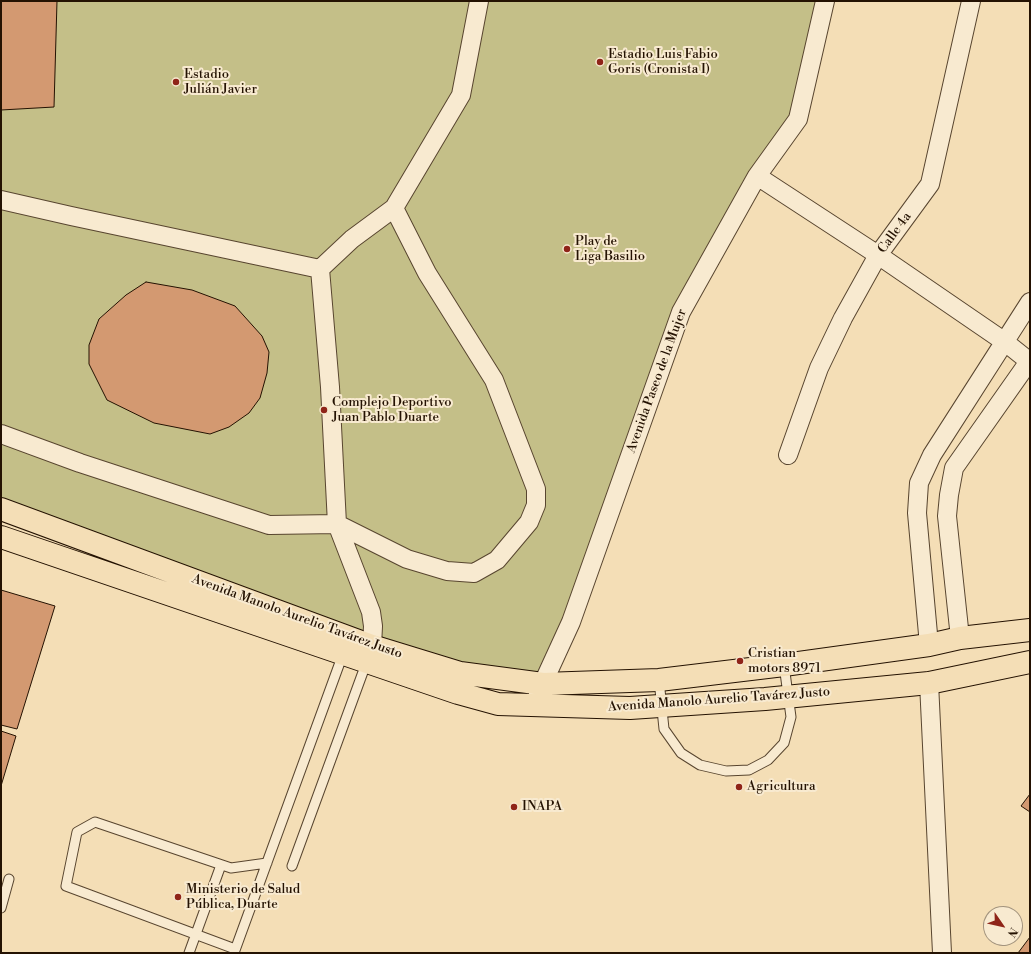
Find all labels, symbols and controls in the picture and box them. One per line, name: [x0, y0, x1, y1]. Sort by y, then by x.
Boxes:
place label: Estadio Luis Fabio Goris (Cronista I): [608, 47, 718, 78]
marker: Estadio Luis Fabio Goris (Cronista I): [595, 57, 605, 67]
place label: Estadio Julián Javier: [184, 67, 257, 98]
marker: Estadio Julián Javier: [171, 77, 181, 87]
street label: Calle 4a: [875, 210, 915, 256]
place label: Play de Liga Basilio: [575, 234, 645, 265]
marker: Play de Liga Basilio: [562, 244, 572, 254]
street label: Avenida Paseo de la Mujer: [624, 307, 690, 455]
place label: Complejo Deportivo Juan Pablo Duarte: [332, 395, 452, 426]
marker: Complejo Deportivo Juan Pablo Duarte: [319, 405, 329, 415]
street label: Avenida Manolo Aurelio Tavárez Justo: [190, 572, 404, 662]
place label: Cristian motors 8971: [748, 646, 821, 677]
marker: Cristian motors 8971: [735, 656, 745, 666]
street label: Avenida Manolo Aurelio Tavárez Justo: [607, 684, 831, 716]
place label: Agricultura: [747, 779, 815, 795]
marker: Agricultura: [734, 782, 744, 792]
place label: INAPA: [522, 799, 562, 815]
marker: INAPA: [509, 802, 519, 812]
place label: Ministerio de Salud Pública, Duarte: [186, 882, 300, 913]
marker: Ministerio de Salud Pública, Duarte: [173, 892, 183, 902]
north arrow: [983, 906, 1023, 946]
text: N: [1004, 925, 1020, 940]

